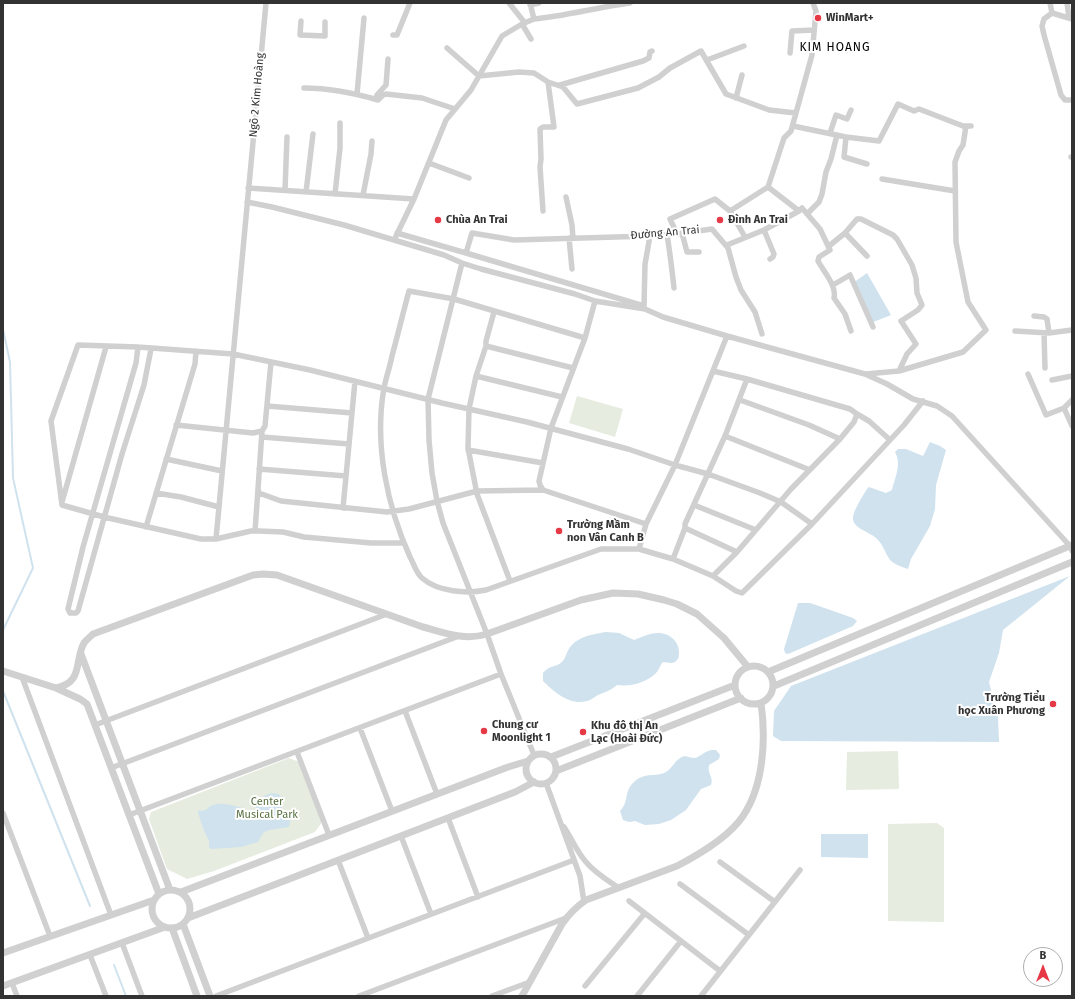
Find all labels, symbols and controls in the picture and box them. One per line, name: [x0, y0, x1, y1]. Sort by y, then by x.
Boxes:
place label: WinMart+: [826, 11, 873, 25]
marker: WinMart+: [813, 13, 823, 23]
district label: KIM HOANG: [799, 41, 871, 55]
street label: Ngõ 2 Kim Hoàng: [247, 52, 267, 138]
place label: Chùa An Trai: [446, 213, 508, 227]
place label: Đình An Trai: [728, 213, 788, 227]
marker: Chùa An Trai: [433, 215, 443, 225]
marker: Đình An Trai: [715, 215, 725, 225]
street label: Đường An Trai: [630, 223, 700, 243]
place label: Trường Mầm non Vân Canh B: [567, 518, 644, 544]
marker: Trường Mầm non Vân Canh B: [554, 526, 564, 536]
place label: Trường Tiểu học Xuân Phương: [958, 691, 1045, 717]
marker: Trường Tiểu học Xuân Phương: [1048, 699, 1058, 709]
place label: Chung cư Moonlight 1: [492, 718, 551, 744]
place label: Khu đô thị An Lạc (Hoài Đức): [591, 719, 662, 745]
marker: Chung cư Moonlight 1: [479, 726, 489, 736]
marker: Khu đô thị An Lạc (Hoài Đức): [578, 727, 588, 737]
park label: Center Musical Park: [236, 795, 298, 821]
north arrow: [1023, 947, 1063, 987]
text: B: [1040, 949, 1046, 962]

